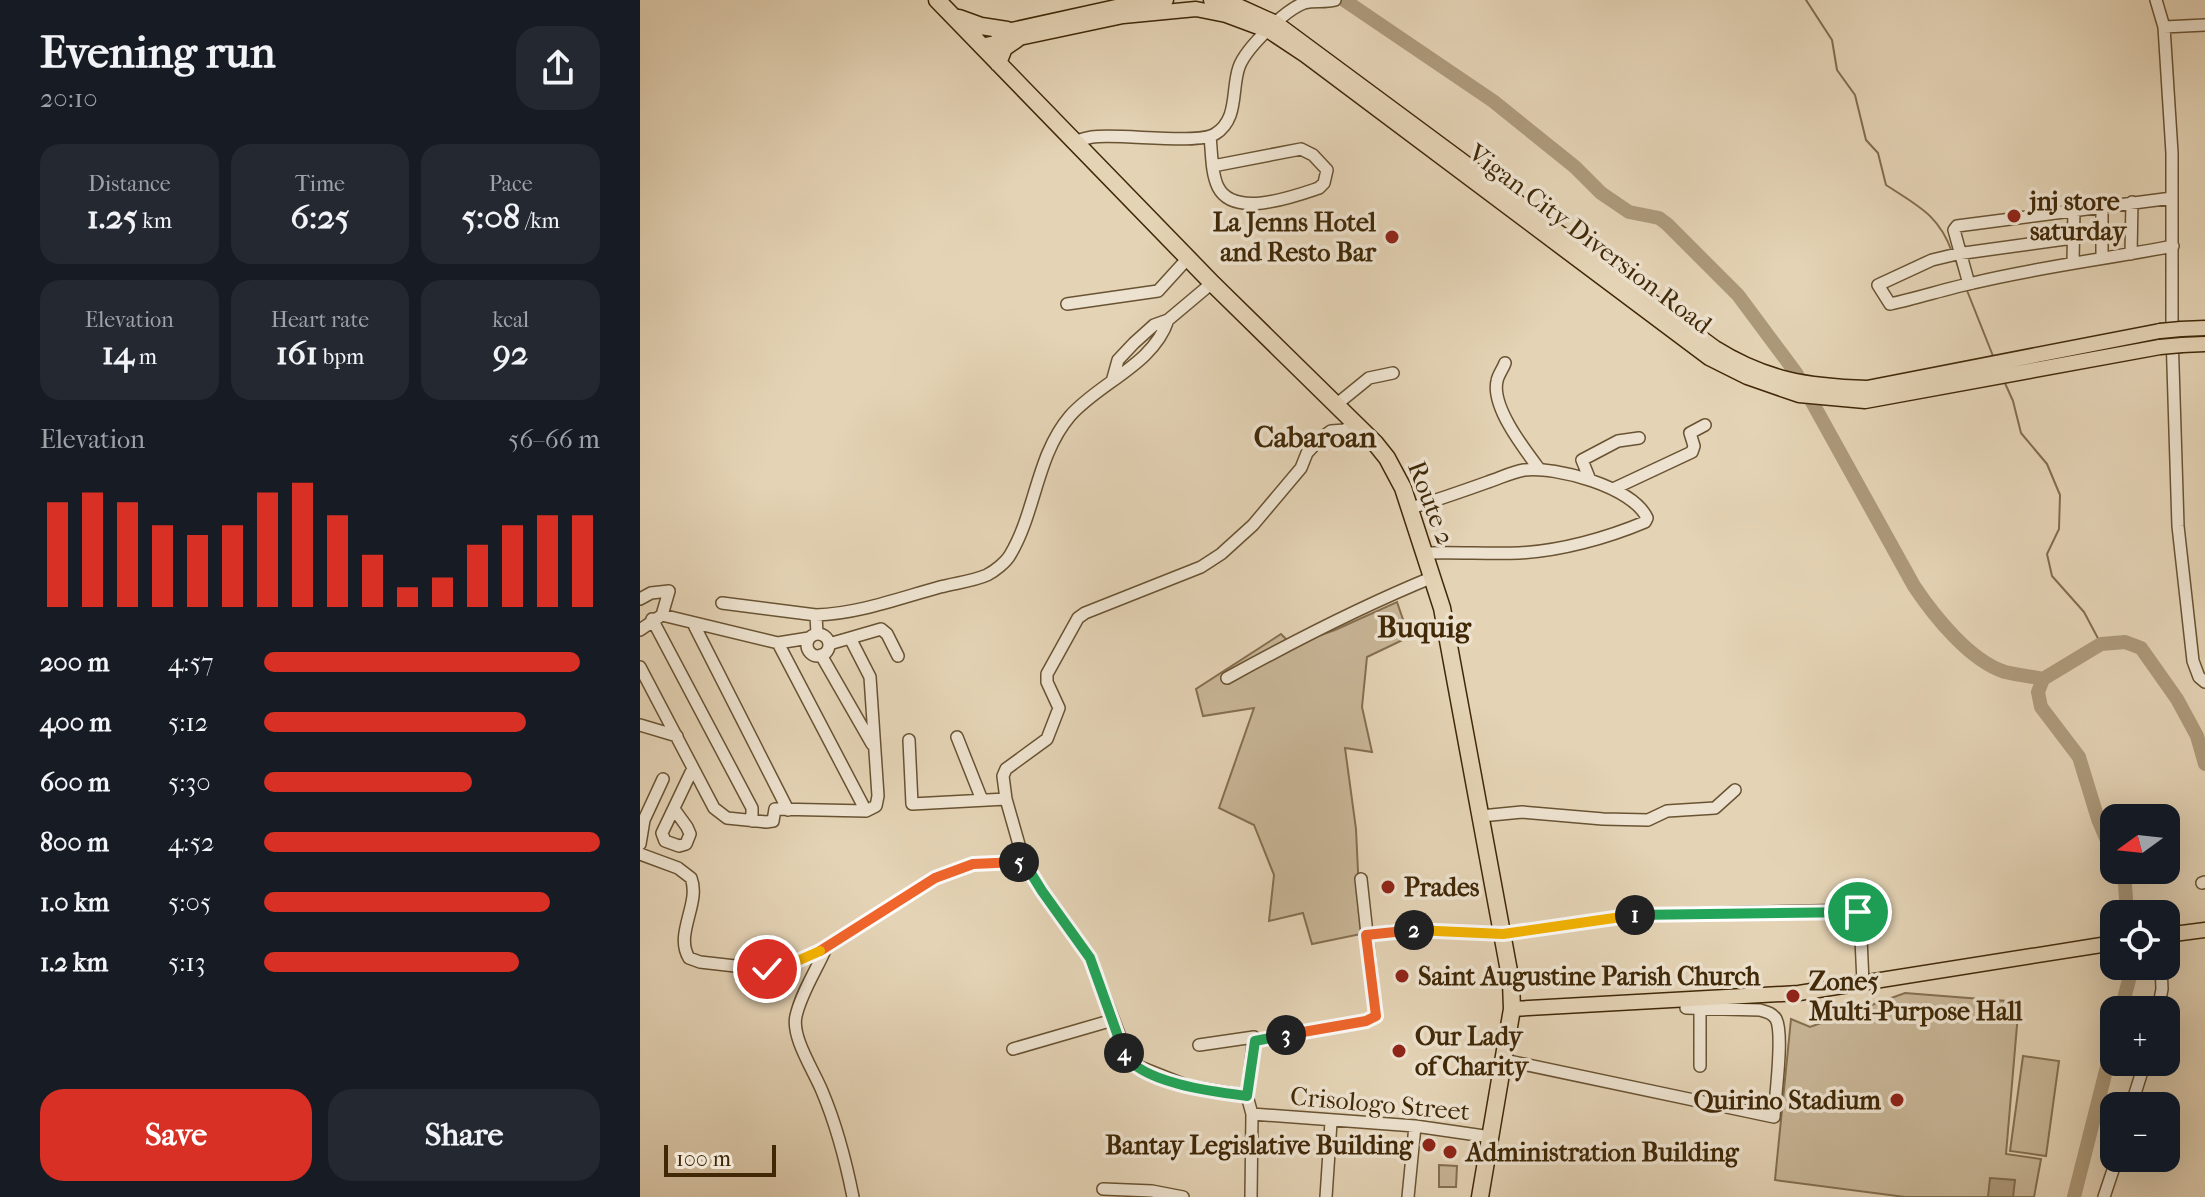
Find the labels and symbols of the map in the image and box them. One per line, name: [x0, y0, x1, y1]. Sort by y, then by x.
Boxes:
street label: Vigan City Diversion Road: [1461, 137, 1718, 341]
place label: jnj store saturday: [2027, 186, 2128, 247]
place label: La Jenns Hotel and Resto Bar: [1213, 207, 1377, 268]
marker: jnj store saturday: [2005, 207, 2023, 225]
marker: La Jenns Hotel and Resto Bar: [1383, 228, 1401, 246]
district label: Cabaroan: [1254, 420, 1377, 455]
street label: Route 2: [1401, 457, 1461, 549]
district label: Buquig: [1377, 610, 1472, 645]
north arrow: [2100, 804, 2180, 884]
pin: 5: [999, 842, 1039, 882]
place label: Prades: [1404, 872, 1480, 903]
marker: Prades: [1379, 878, 1397, 896]
pin: [1824, 878, 1892, 946]
pin: 1: [1615, 895, 1655, 935]
pin: 2: [1394, 910, 1434, 950]
pin: [733, 935, 801, 1003]
place label: Saint Augustine Parish Church: [1418, 961, 1761, 992]
place label: Zone5 Multi-Purpose Hall: [1809, 966, 2023, 1027]
marker: Saint Augustine Parish Church: [1393, 967, 1411, 985]
marker: Zone5 Multi-Purpose Hall: [1784, 987, 1802, 1005]
pin: 3: [1266, 1015, 1306, 1055]
place label: Our Lady of Charity: [1415, 1021, 1530, 1082]
pin: 4: [1104, 1033, 1144, 1073]
marker: Our Lady of Charity: [1390, 1042, 1408, 1060]
street label: Crisologo Street: [1289, 1081, 1472, 1127]
place label: Quirino Stadium: [1693, 1085, 1881, 1116]
marker: Quirino Stadium: [1888, 1091, 1906, 1109]
place label: Bantay Legislative Building: [1105, 1130, 1414, 1161]
marker: Bantay Legislative Building: [1420, 1136, 1438, 1154]
place label: Administration Building: [1464, 1137, 1740, 1168]
scale bar: [664, 1141, 776, 1177]
marker: Administration Building: [1441, 1143, 1459, 1161]

